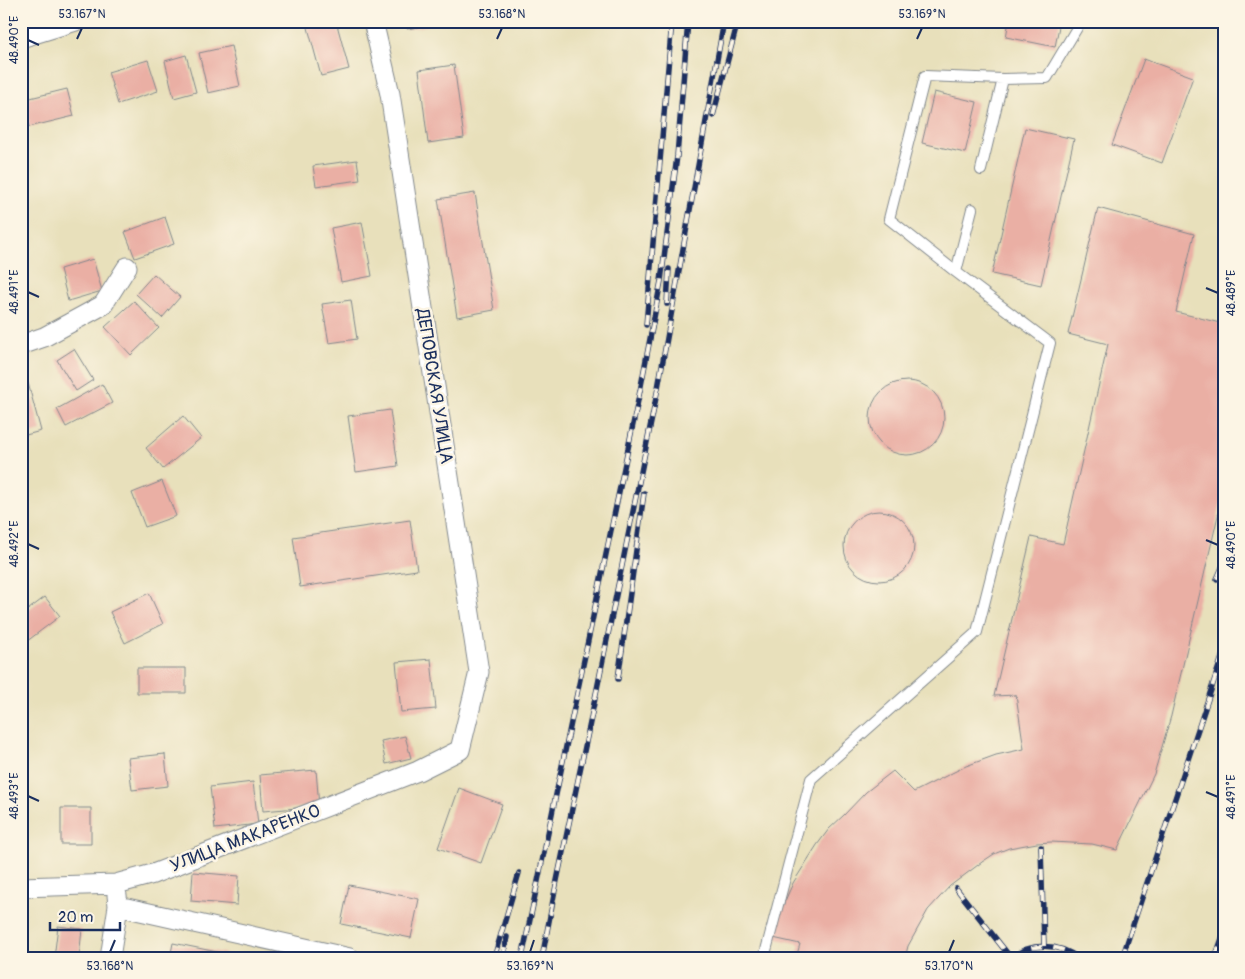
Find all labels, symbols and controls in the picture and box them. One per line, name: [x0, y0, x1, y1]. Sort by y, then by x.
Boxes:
text: 53.167°N: [58, 7, 106, 22]
text: 53.168°N: [479, 7, 525, 22]
text: 53.169°N: [898, 7, 946, 22]
text: 48.490°E: [7, 16, 22, 64]
text: 48.491°E: [7, 270, 22, 314]
text: 48.489°E: [1224, 270, 1239, 316]
street label: ДЕПОВСКАЯ УЛИЦА: [411, 306, 458, 466]
text: 48.492°E: [7, 521, 22, 567]
text: 48.490°E: [1224, 521, 1239, 569]
text: 48.493°E: [7, 773, 22, 819]
text: 48.491°E: [1224, 775, 1239, 819]
street label: УЛИЦА МАКАРЕНКО: [167, 799, 323, 878]
scale bar: [50, 899, 120, 931]
text: 20 m: [58, 908, 93, 927]
text: 53.168°N: [87, 959, 133, 974]
text: 53.169°N: [506, 959, 554, 974]
text: 53.170°N: [925, 959, 973, 974]

